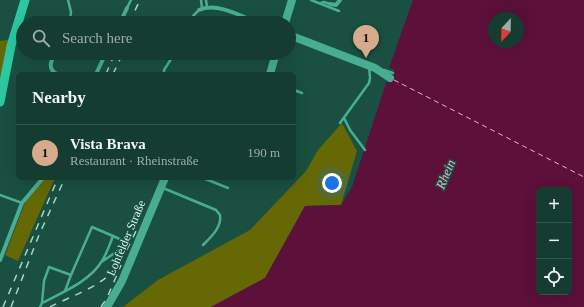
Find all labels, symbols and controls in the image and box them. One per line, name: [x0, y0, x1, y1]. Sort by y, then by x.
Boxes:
north arrow: [488, 12, 524, 48]
search box: [16, 16, 296, 60]
pin: 1: [353, 25, 379, 58]
icon: search: [30, 27, 52, 49]
text: Search here: [62, 30, 132, 46]
text: Nearby: [32, 88, 86, 107]
text: Vista Brava: [70, 136, 146, 152]
text: 1: [42, 145, 48, 160]
text: 190 m: [247, 145, 280, 160]
text: Restaurant · Rheinstraße: [70, 153, 199, 168]
water label: Rhein: [432, 157, 458, 192]
your location: [322, 173, 342, 193]
map controls: [536, 187, 572, 295]
button: +: [536, 187, 572, 223]
street label: Lohfelder Straße: [104, 198, 148, 278]
button: −: [536, 223, 572, 259]
button: locate: [536, 259, 572, 295]

